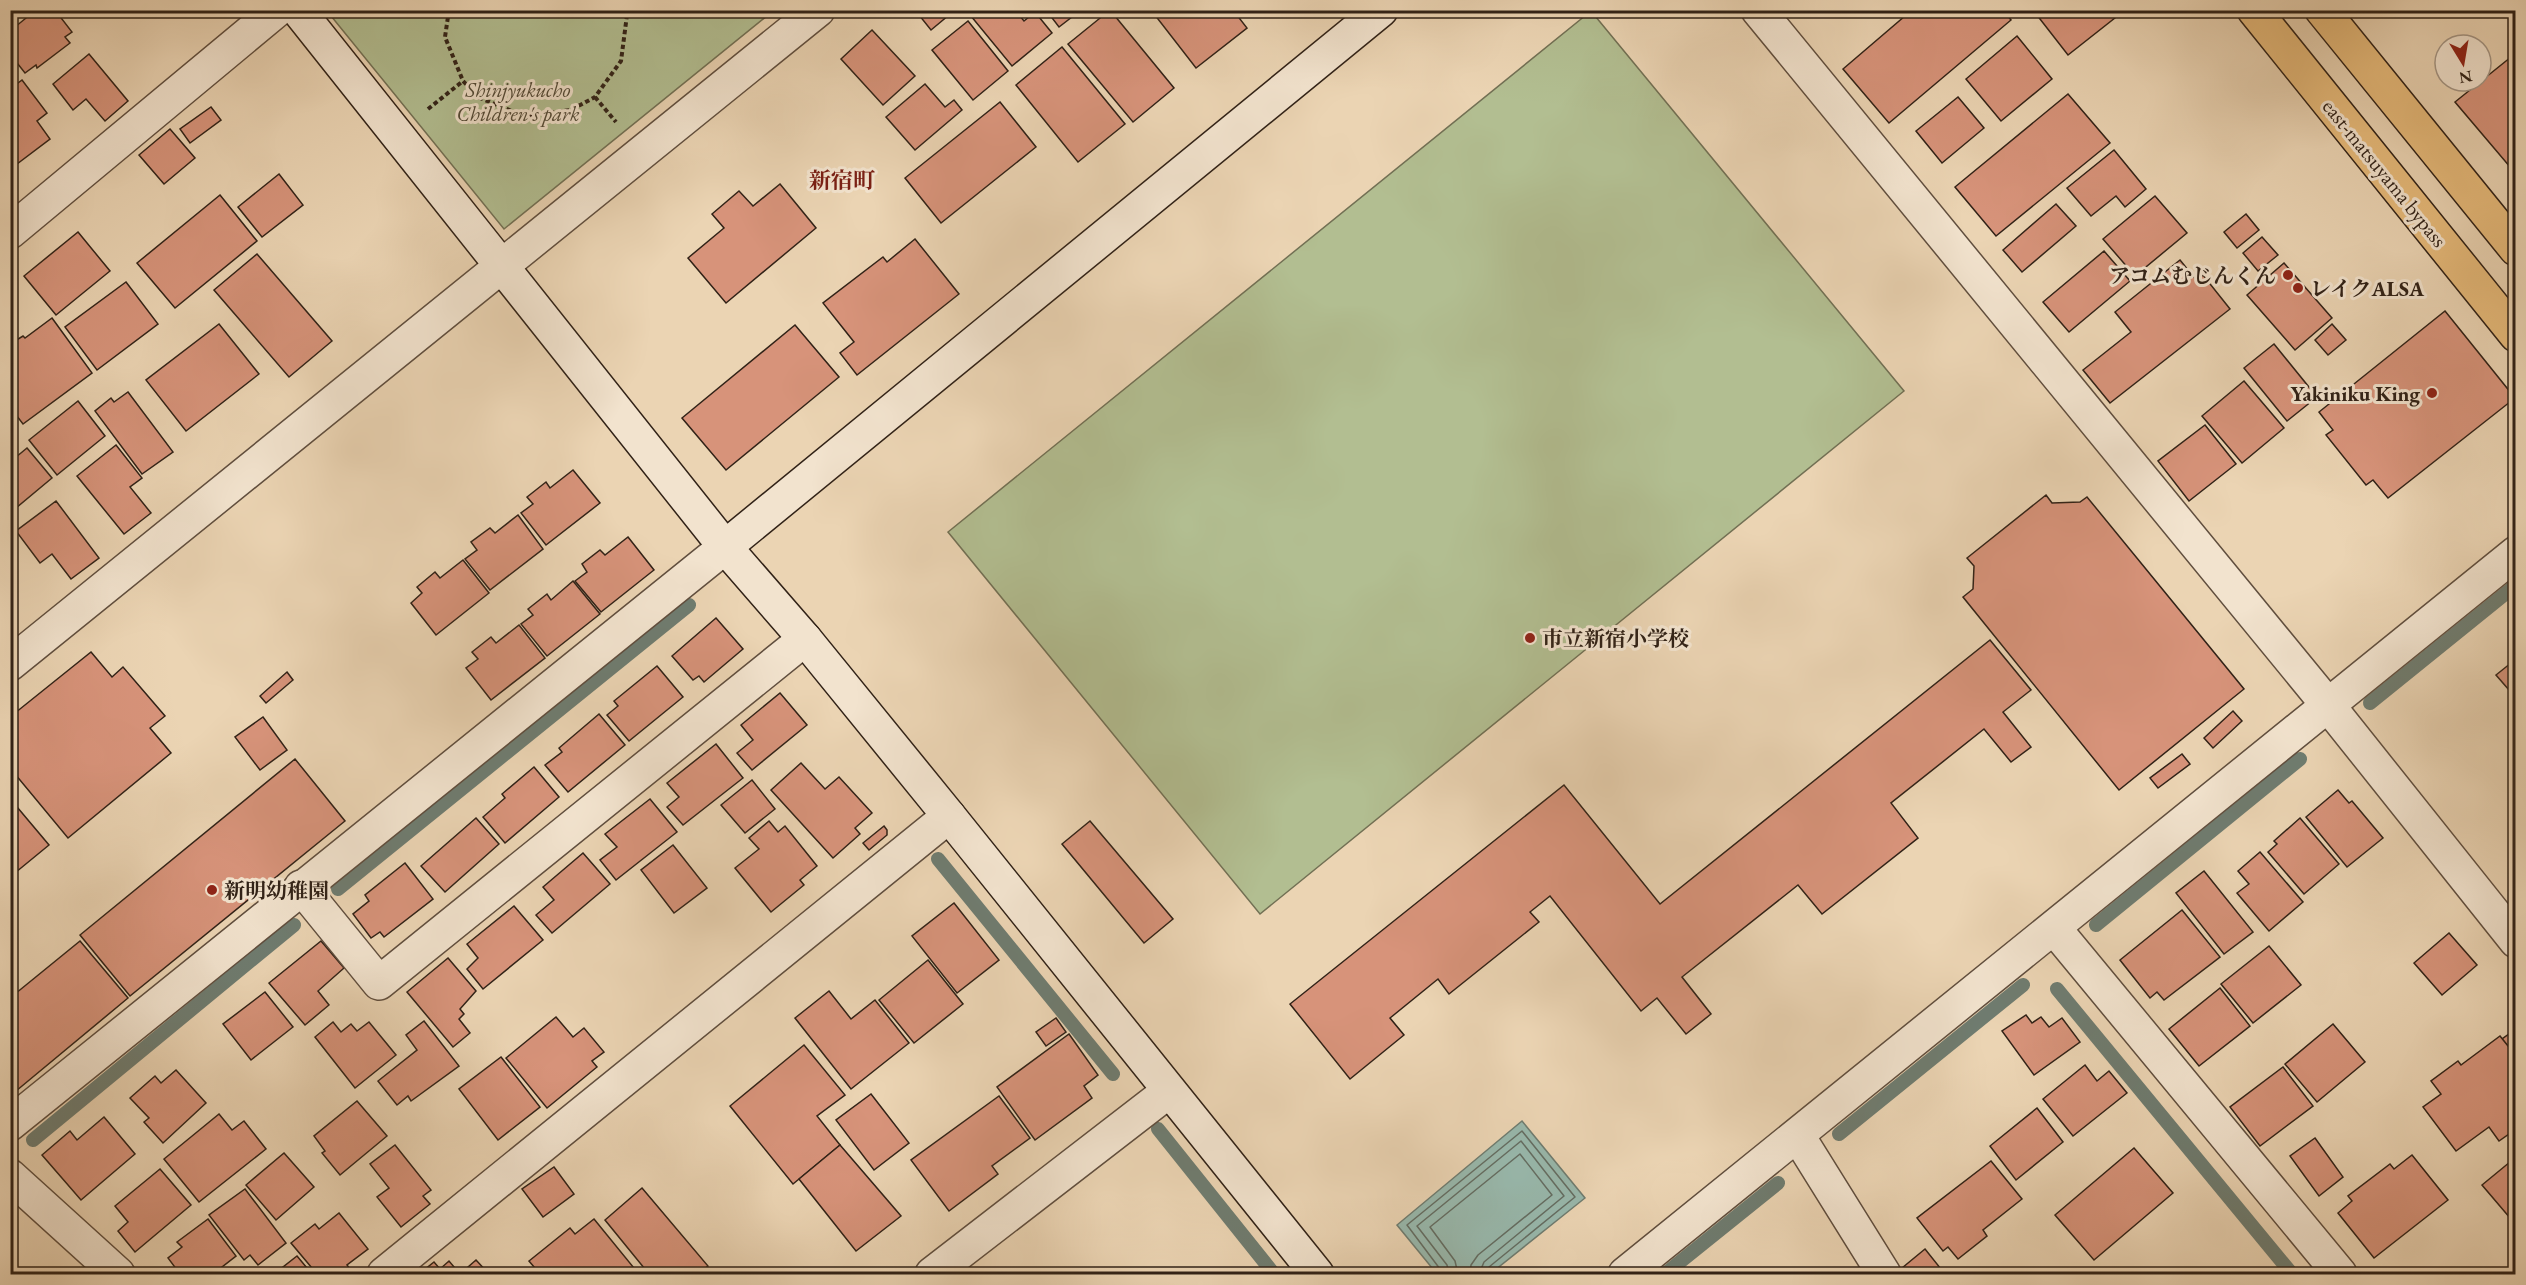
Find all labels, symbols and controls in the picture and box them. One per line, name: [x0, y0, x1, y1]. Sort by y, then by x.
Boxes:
north arrow: [2433, 33, 2493, 93]
text: N: [2457, 66, 2474, 89]
park label: Shinjyukucho Children's park: [457, 76, 580, 127]
street label: east-matsuyama bypass: [2317, 93, 2453, 253]
district label: 新宿町: [809, 166, 875, 195]
place label: アコムむじんくん: [2109, 262, 2276, 289]
marker: アコムむじんくん: [2281, 268, 2295, 282]
place label: レイクALSA: [2310, 275, 2425, 302]
marker: レイクALSA: [2291, 281, 2305, 295]
place label: Yakiniku King: [2291, 380, 2420, 407]
marker: Yakiniku King: [2425, 386, 2439, 400]
place label: 市立新宿小学校: [1542, 625, 1689, 652]
marker: 市立新宿小学校: [1523, 631, 1537, 645]
place label: 新明幼稚園: [224, 877, 329, 904]
marker: 新明幼稚園: [205, 883, 219, 897]

